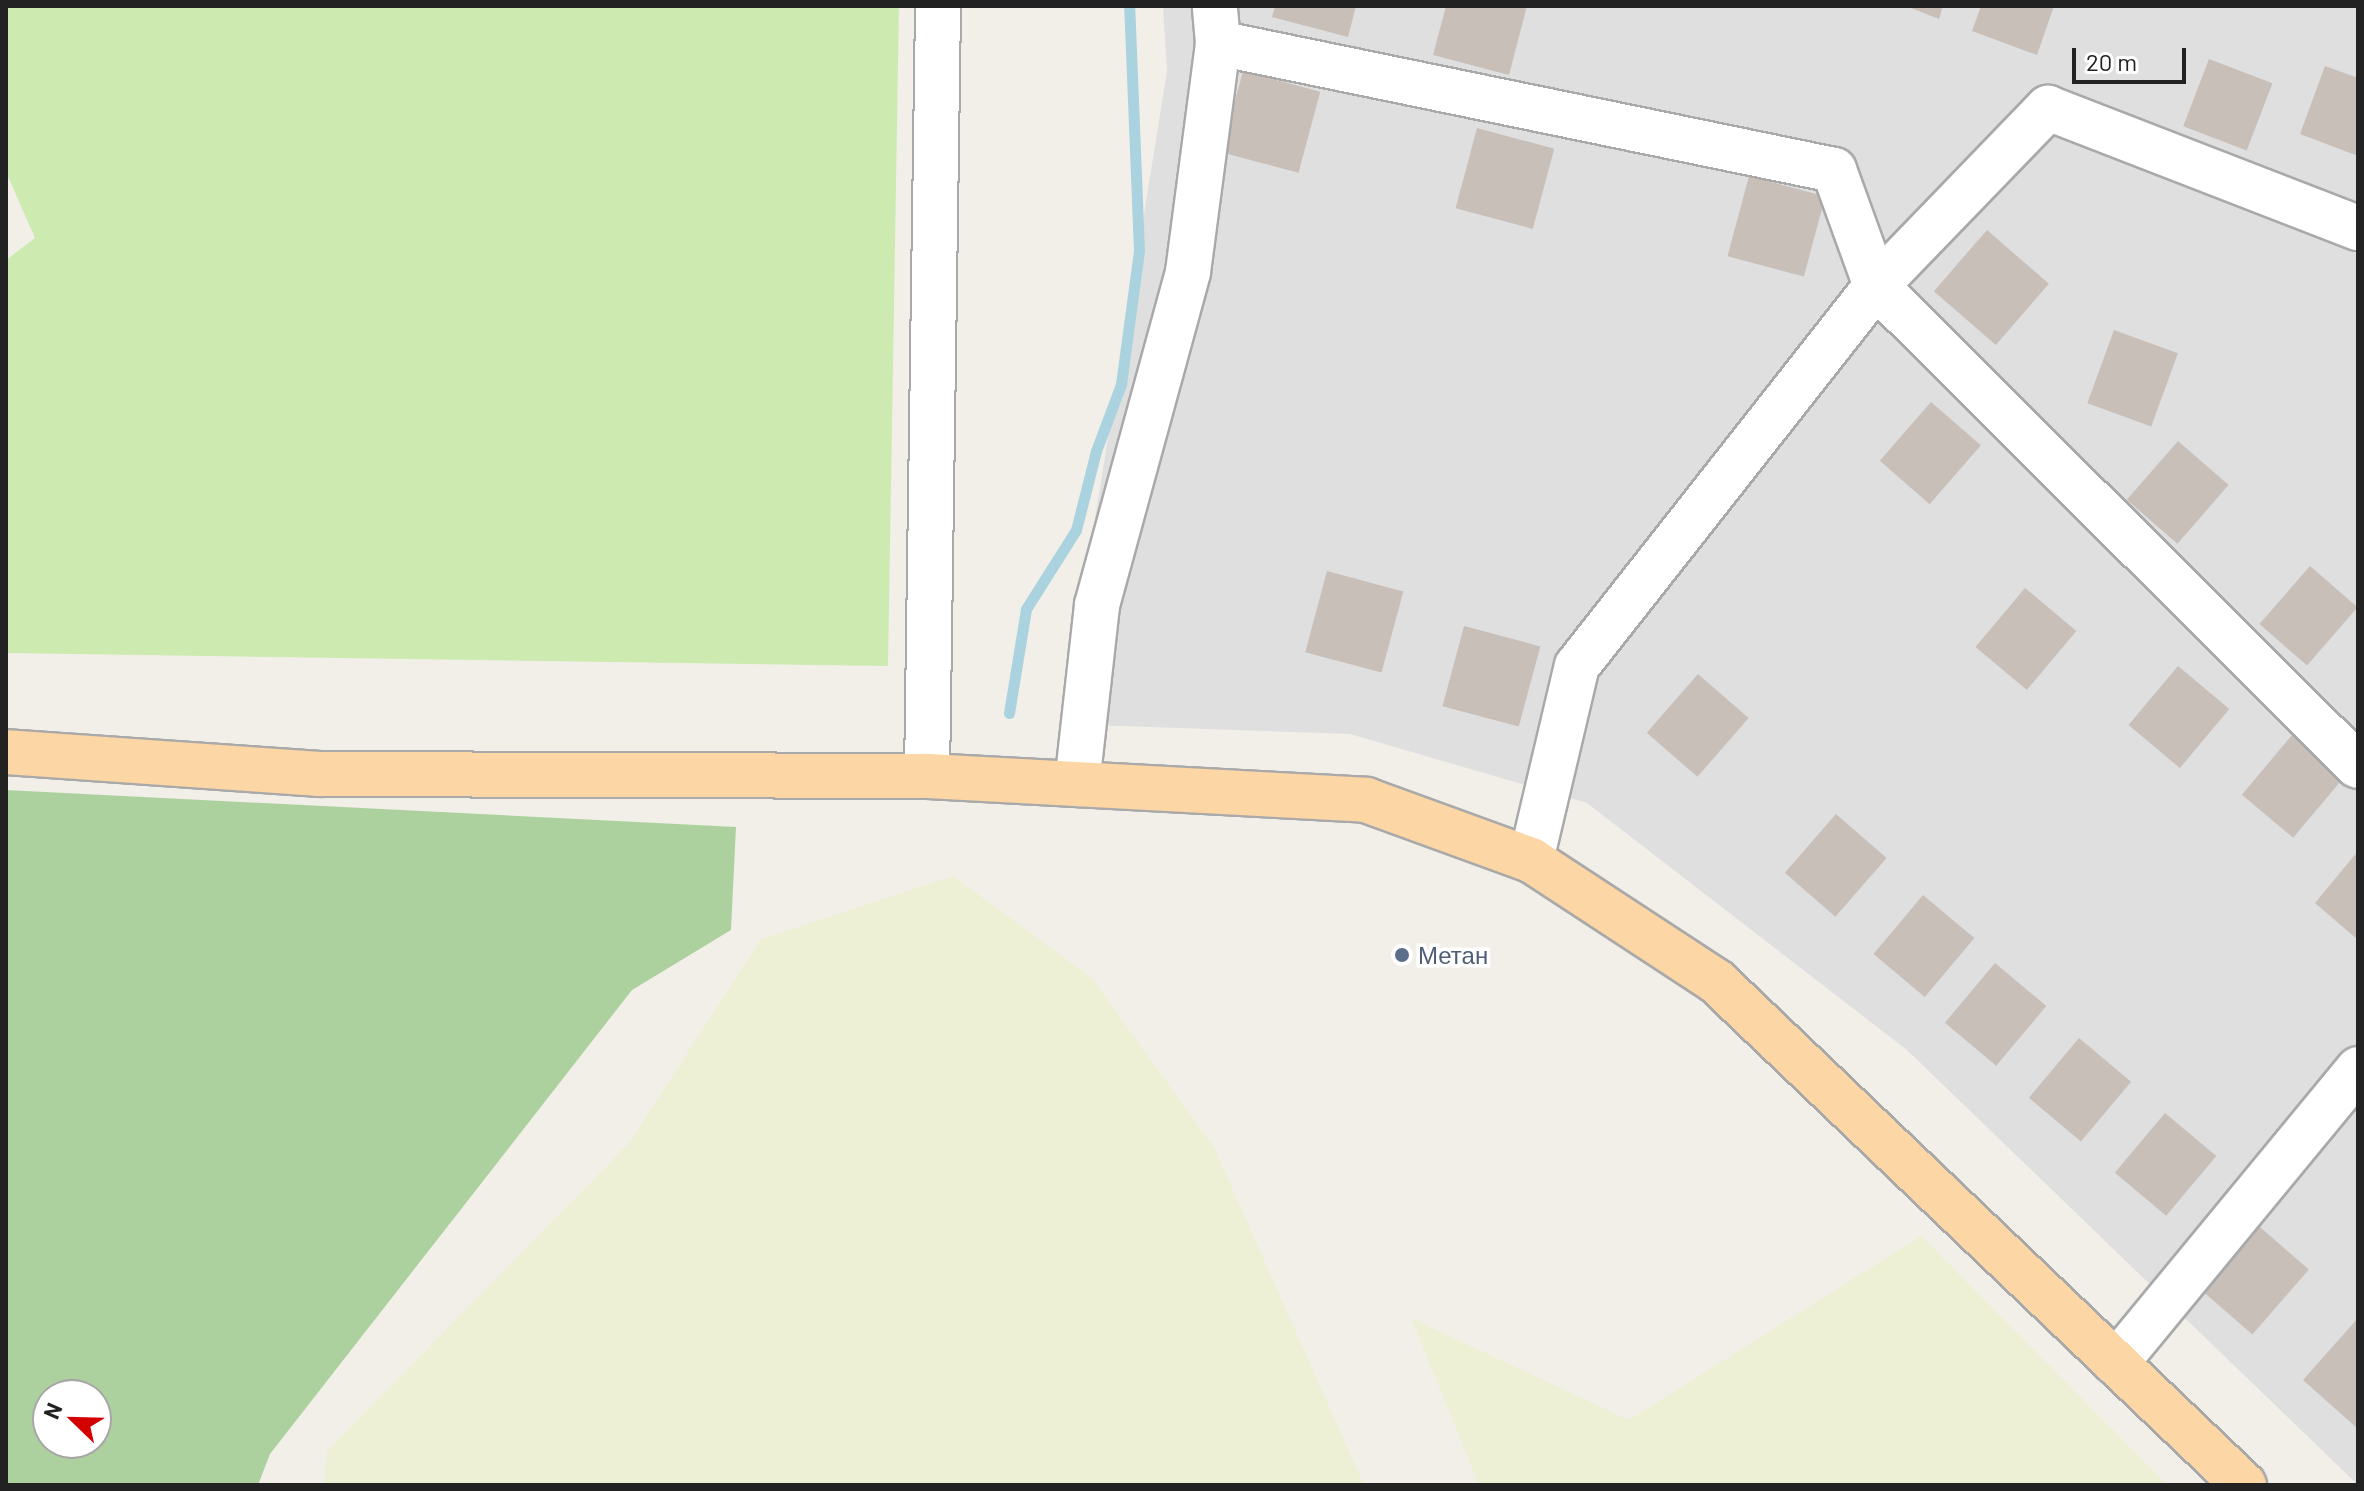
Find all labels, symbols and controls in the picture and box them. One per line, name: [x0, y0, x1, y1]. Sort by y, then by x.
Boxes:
scale bar: [2076, 32, 2190, 82]
text: 20 m: [2086, 47, 2137, 76]
place label: Метан: [1418, 941, 1488, 969]
marker: Метан: [1393, 946, 1411, 964]
north arrow: [32, 1379, 112, 1459]
text: N: [37, 1399, 67, 1422]

